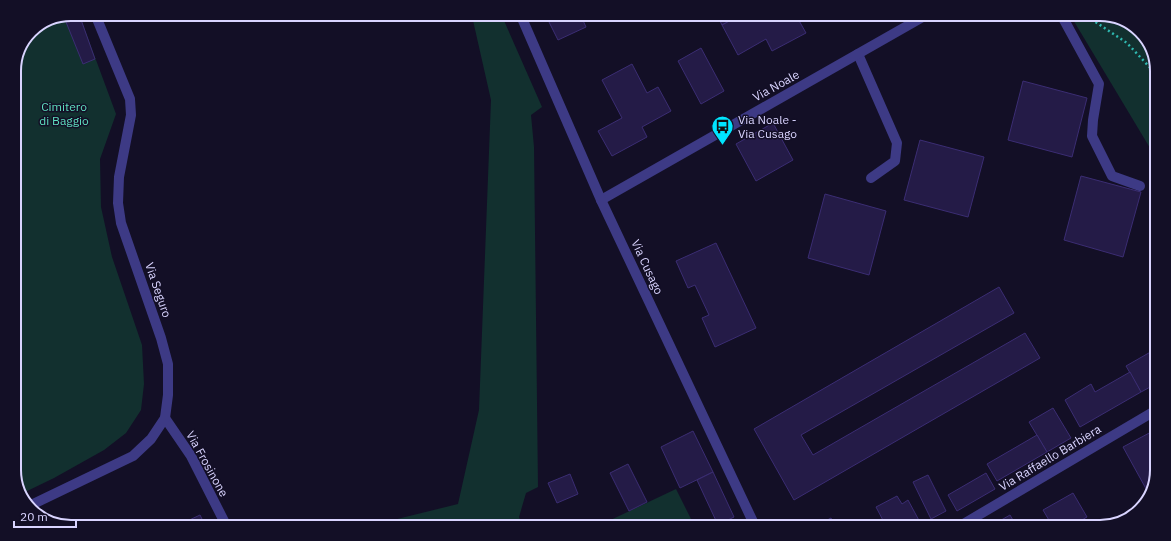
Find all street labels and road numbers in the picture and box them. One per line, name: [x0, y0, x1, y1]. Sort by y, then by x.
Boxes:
street label: Via Noale: [750, 66, 802, 104]
street label: Via Cusago: [628, 237, 667, 297]
street label: Via Seguro: [142, 260, 175, 320]
street label: Via Raffaello Barbiera: [996, 421, 1104, 494]
street label: Via Frosinone: [183, 428, 232, 500]

